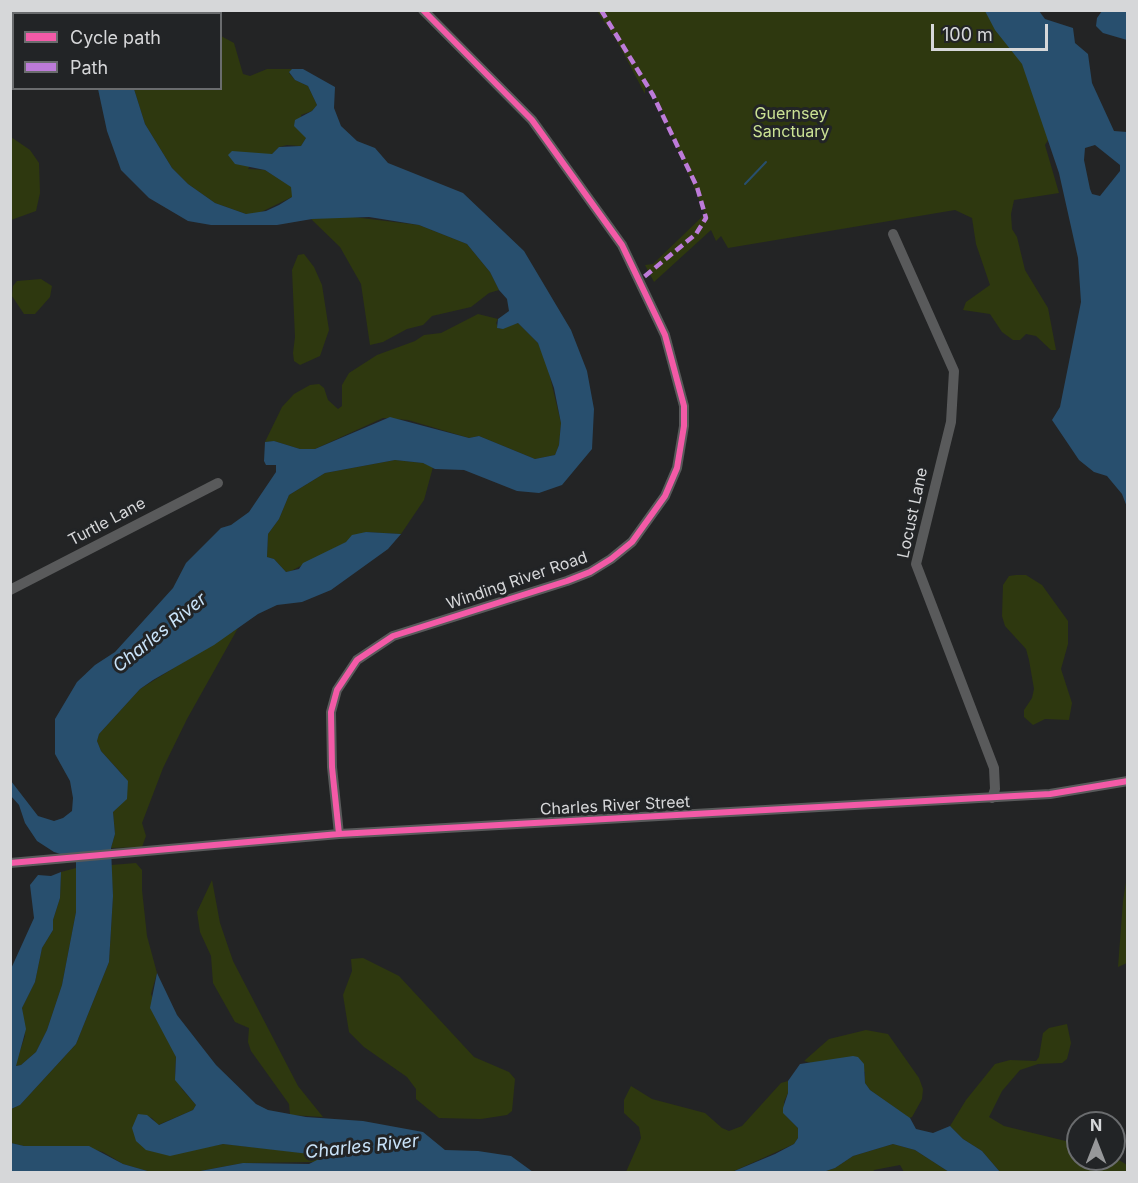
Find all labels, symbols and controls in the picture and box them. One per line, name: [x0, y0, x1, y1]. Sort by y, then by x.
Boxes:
legend: [12, 12, 222, 90]
scale bar: [934, 12, 1051, 50]
text: 100 m: [942, 24, 993, 45]
text: Cycle path: [70, 27, 161, 48]
text: Path: [70, 57, 108, 78]
park label: Guernsey Sanctuary: [753, 104, 829, 142]
street label: Locust Lane: [894, 466, 932, 560]
street label: Turtle Lane: [65, 494, 149, 550]
street label: Winding River Road: [444, 548, 590, 614]
water label: Charles River: [109, 589, 211, 677]
street label: Charles River Street: [539, 792, 691, 820]
north arrow: [1066, 1111, 1126, 1171]
text: N: [1090, 1115, 1102, 1135]
water label: Charles River: [304, 1130, 420, 1164]

